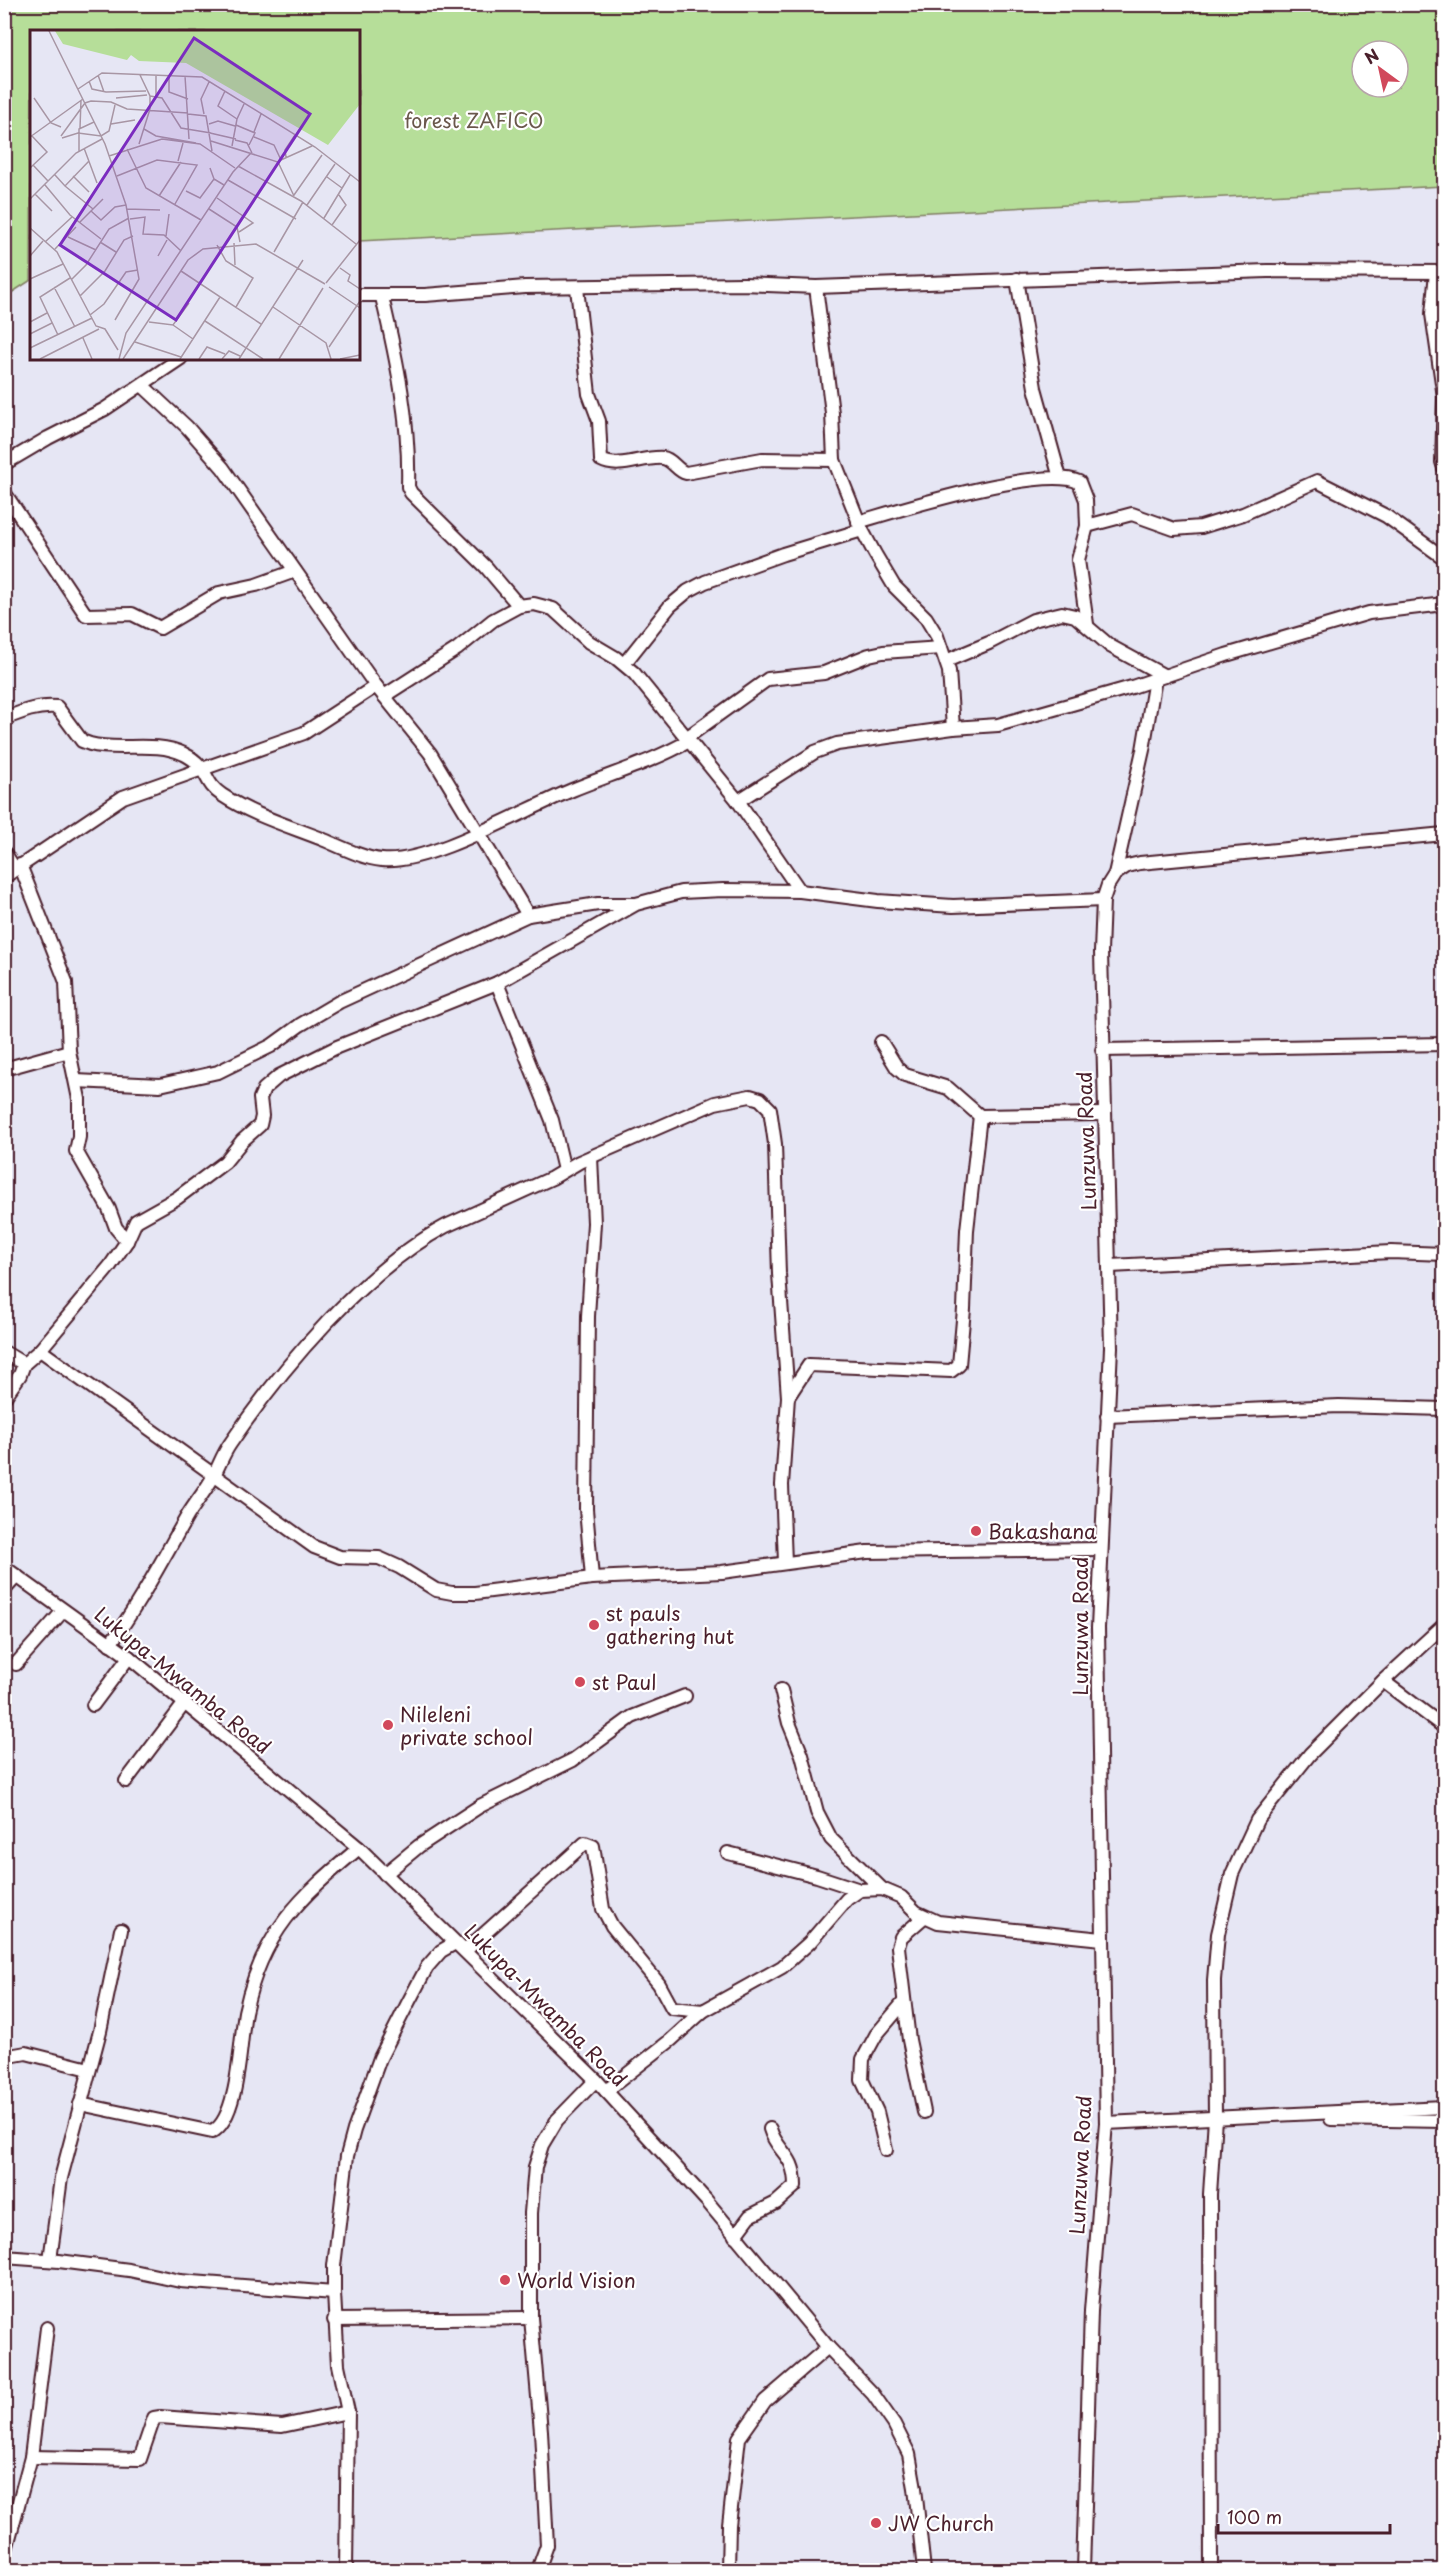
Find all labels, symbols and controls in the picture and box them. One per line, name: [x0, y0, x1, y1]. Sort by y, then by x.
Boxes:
inset map: [30, 30, 360, 360]
north arrow: [1350, 39, 1410, 99]
text: N: [1359, 42, 1383, 69]
park label: forest ZAFICO: [404, 105, 544, 135]
street label: Lunzuwa Road: [1069, 1071, 1103, 1211]
place label: Bakashana: [988, 1516, 1097, 1546]
marker: Bakashana: [969, 1524, 983, 1538]
street label: Lunzuwa Road: [1065, 1556, 1095, 1696]
place label: st pauls gathering hut: [606, 1598, 734, 1651]
street label: Lukupa-Mwamba Road: [88, 1599, 278, 1761]
marker: st pauls gathering hut: [587, 1618, 601, 1632]
place label: st Paul: [592, 1667, 657, 1697]
marker: st Paul: [573, 1675, 587, 1689]
place label: Nileleni private school: [400, 1699, 533, 1752]
marker: Nileleni private school: [381, 1718, 395, 1732]
street label: Lukupa-Mwamba Road: [458, 1917, 634, 2093]
street label: Lunzuwa Road: [1061, 2095, 1099, 2235]
place label: World Vision: [517, 2265, 636, 2295]
marker: World Vision: [498, 2273, 512, 2287]
scale bar: [1218, 2497, 1390, 2535]
text: 100 m: [1227, 2503, 1282, 2530]
place label: JW Church: [888, 2508, 994, 2538]
marker: JW Church: [869, 2516, 883, 2530]

